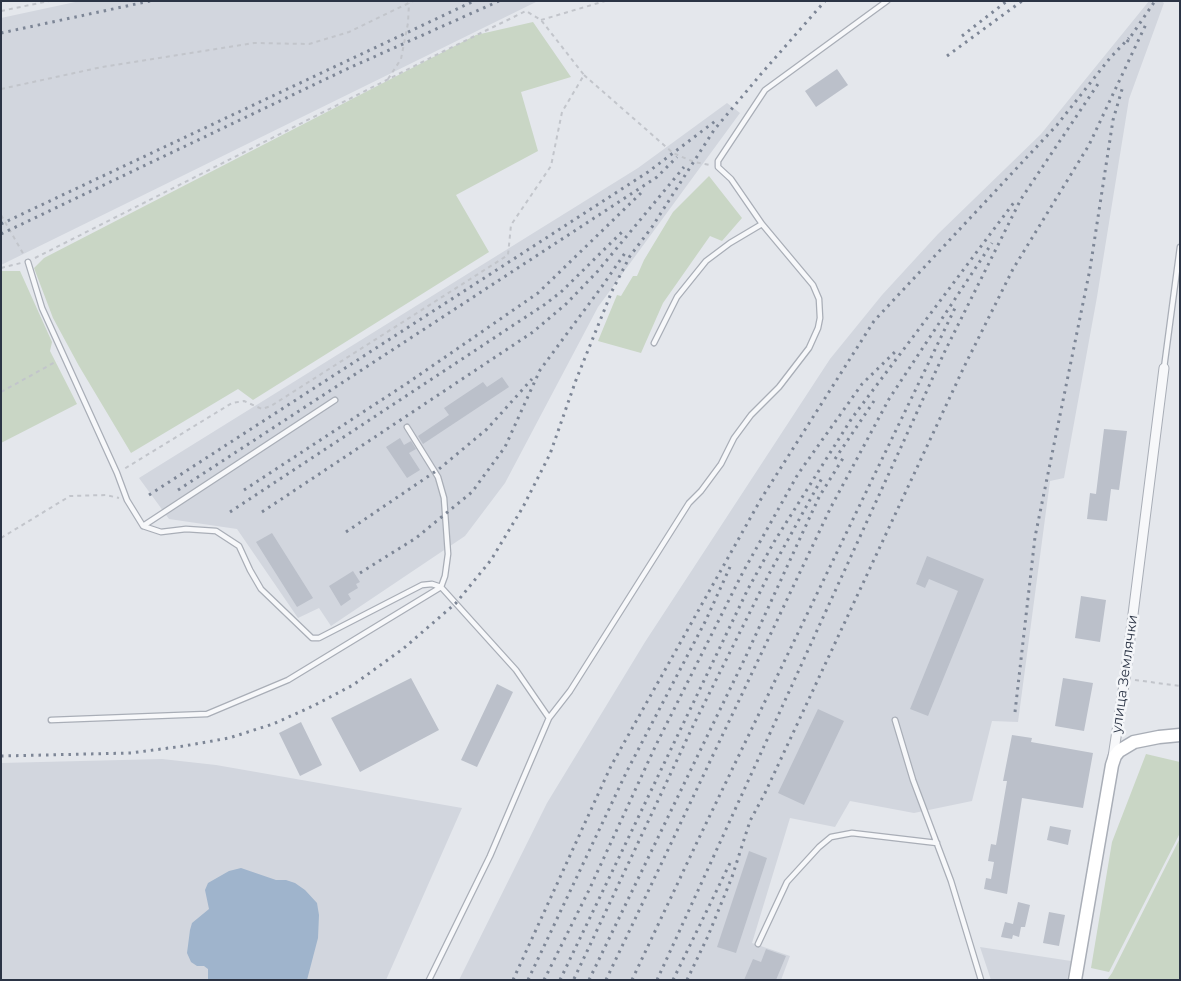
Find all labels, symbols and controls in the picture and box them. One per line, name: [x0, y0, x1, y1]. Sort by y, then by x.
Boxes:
street label: улица Землячки: [1108, 614, 1142, 734]

